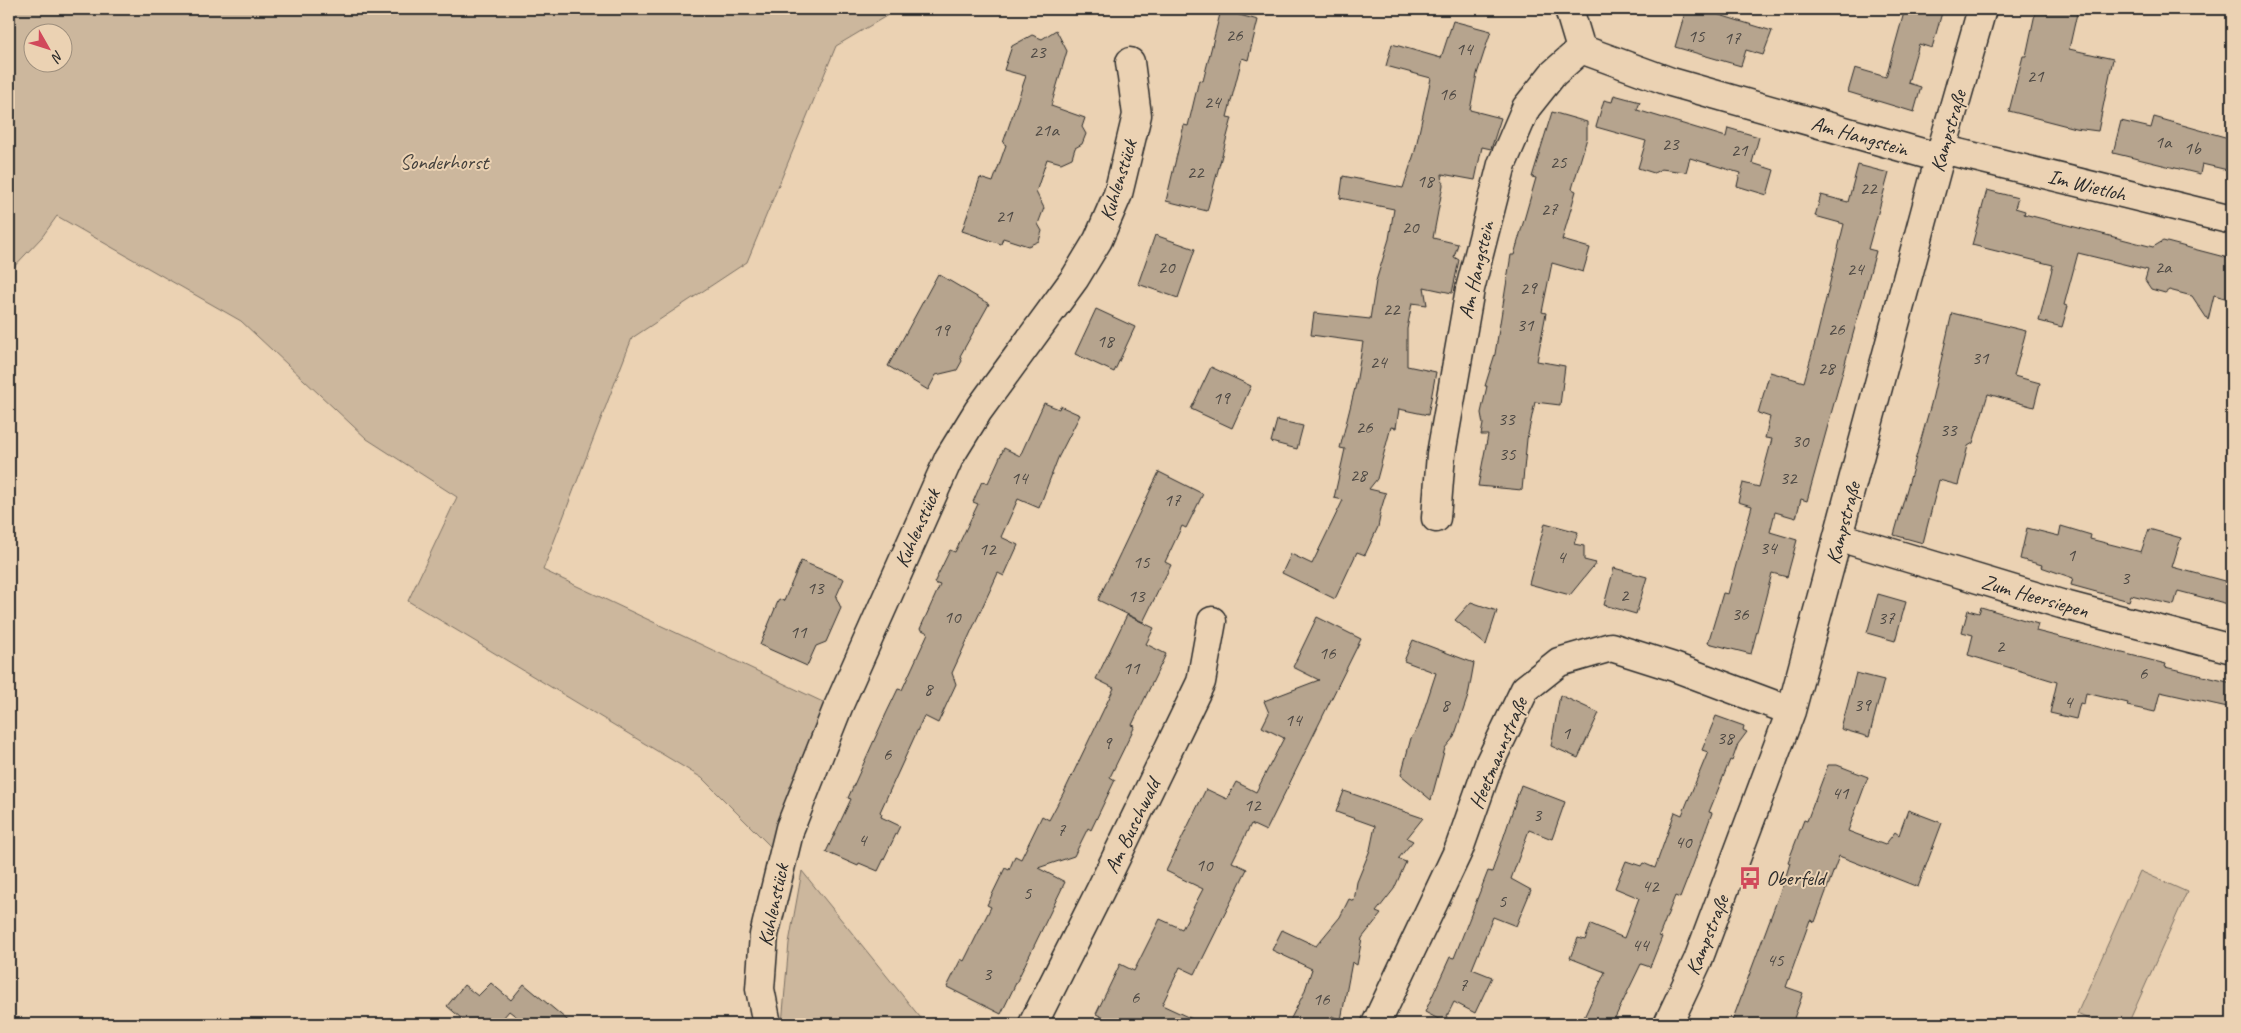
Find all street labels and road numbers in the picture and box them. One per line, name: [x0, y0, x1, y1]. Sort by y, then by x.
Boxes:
street label: Kampstraße: [1924, 85, 1973, 175]
street label: Am Hangstein: [1809, 110, 1913, 163]
street label: Kuhlenstück: [1093, 135, 1143, 224]
street label: Im Wietloh: [2045, 163, 2130, 208]
street label: Am Hangstein: [1452, 217, 1500, 321]
street label: Kampstraße: [1820, 477, 1867, 567]
street label: Kuhlenstück: [888, 483, 946, 571]
street label: Zum Heersiepen: [1978, 568, 2092, 624]
street label: Heetmannstraße: [1463, 691, 1534, 813]
street label: Am Buschwald: [1098, 771, 1168, 877]
street label: Kuhlenstück: [752, 860, 795, 949]
street label: Kampstraße: [1679, 889, 1736, 979]

